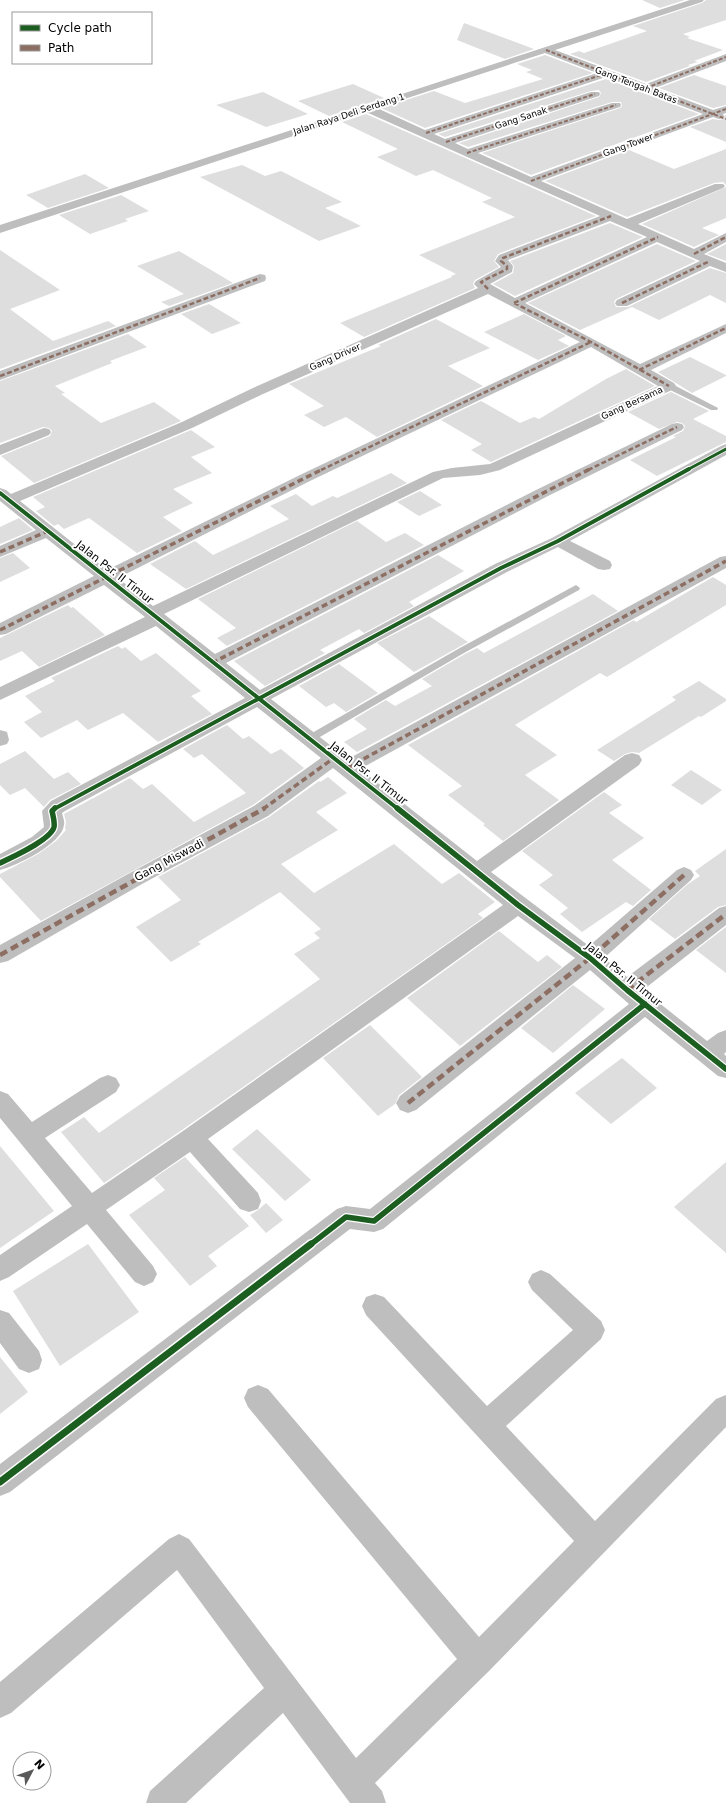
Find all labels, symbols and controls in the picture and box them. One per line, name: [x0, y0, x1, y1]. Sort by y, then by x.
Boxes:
legend: [12, 12, 152, 64]
text: Cycle path: [48, 21, 112, 35]
text: Path: [48, 41, 74, 55]
street label: Gang Tengah Batas: [594, 65, 679, 105]
street label: Jalan Raya Deli Serdang 1: [291, 91, 406, 137]
street label: Gang Sanak: [494, 105, 549, 131]
street label: Gang Tower: [601, 131, 655, 159]
street label: Gang Driver: [308, 341, 362, 373]
street label: Gang Bersama: [600, 384, 664, 422]
street label: Jalan Psr. II Timur: [73, 538, 156, 607]
street label: Jalan Psr. II Timur: [327, 739, 410, 808]
street label: Gang Miswadi: [132, 837, 206, 884]
street label: Jalan Psr. II Timur: [582, 939, 665, 1009]
north arrow: [12, 1751, 52, 1791]
text: N: [31, 1757, 47, 1773]

